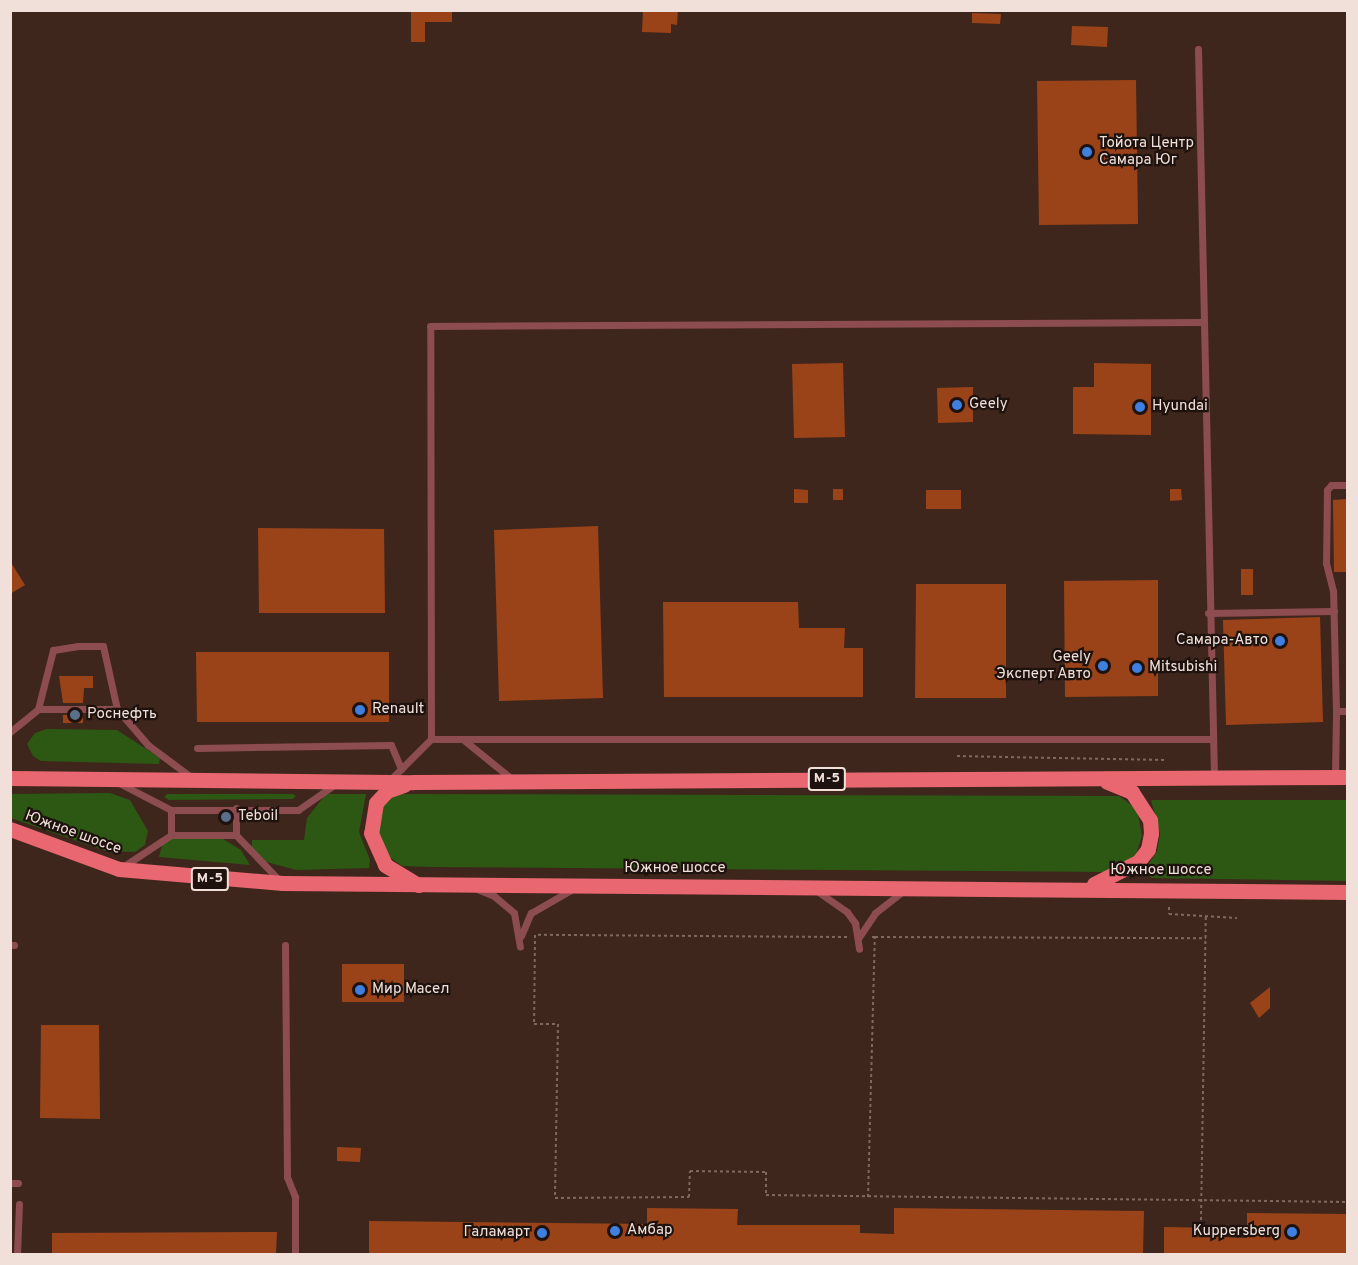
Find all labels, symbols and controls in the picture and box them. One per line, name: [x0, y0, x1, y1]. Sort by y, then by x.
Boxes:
place label: Тойота Центр Самара Юг: [1099, 134, 1194, 169]
marker: Тойота Центр Самара Юг: [1080, 145, 1094, 159]
place label: Geely: [969, 396, 1008, 414]
marker: Geely: [950, 398, 964, 412]
place label: Hyundai: [1152, 398, 1208, 416]
marker: Hyundai: [1133, 400, 1147, 414]
place label: Самара-Авто: [1176, 632, 1268, 650]
marker: Самара-Авто: [1273, 634, 1287, 648]
place label: Geely Эксперт Авто: [996, 648, 1091, 683]
marker: Geely Эксперт Авто: [1096, 659, 1110, 673]
place label: Mitsubishi: [1149, 659, 1217, 677]
marker: Mitsubishi: [1130, 661, 1144, 675]
place label: Renault: [372, 701, 424, 719]
marker: Renault: [353, 703, 367, 717]
place label: Роснефть: [87, 706, 157, 724]
marker: Роснефть: [68, 708, 82, 722]
road number: М-5: [808, 768, 846, 790]
street label: Южное шоссе: [22, 807, 124, 859]
place label: Teboil: [238, 808, 278, 826]
marker: Teboil: [219, 810, 233, 824]
street label: Южное шоссе: [624, 860, 726, 878]
street label: Южное шоссе: [1110, 862, 1212, 880]
road number: М-5: [190, 868, 230, 890]
place label: Мир Масел: [372, 981, 449, 999]
marker: Мир Масел: [353, 983, 367, 997]
place label: Амбар: [627, 1222, 673, 1240]
place label: Kuppersberg: [1193, 1223, 1280, 1241]
place label: Галамарт: [464, 1224, 530, 1242]
marker: Амбар: [608, 1224, 622, 1238]
marker: Kuppersberg: [1285, 1225, 1299, 1239]
marker: Галамарт: [535, 1226, 549, 1240]

